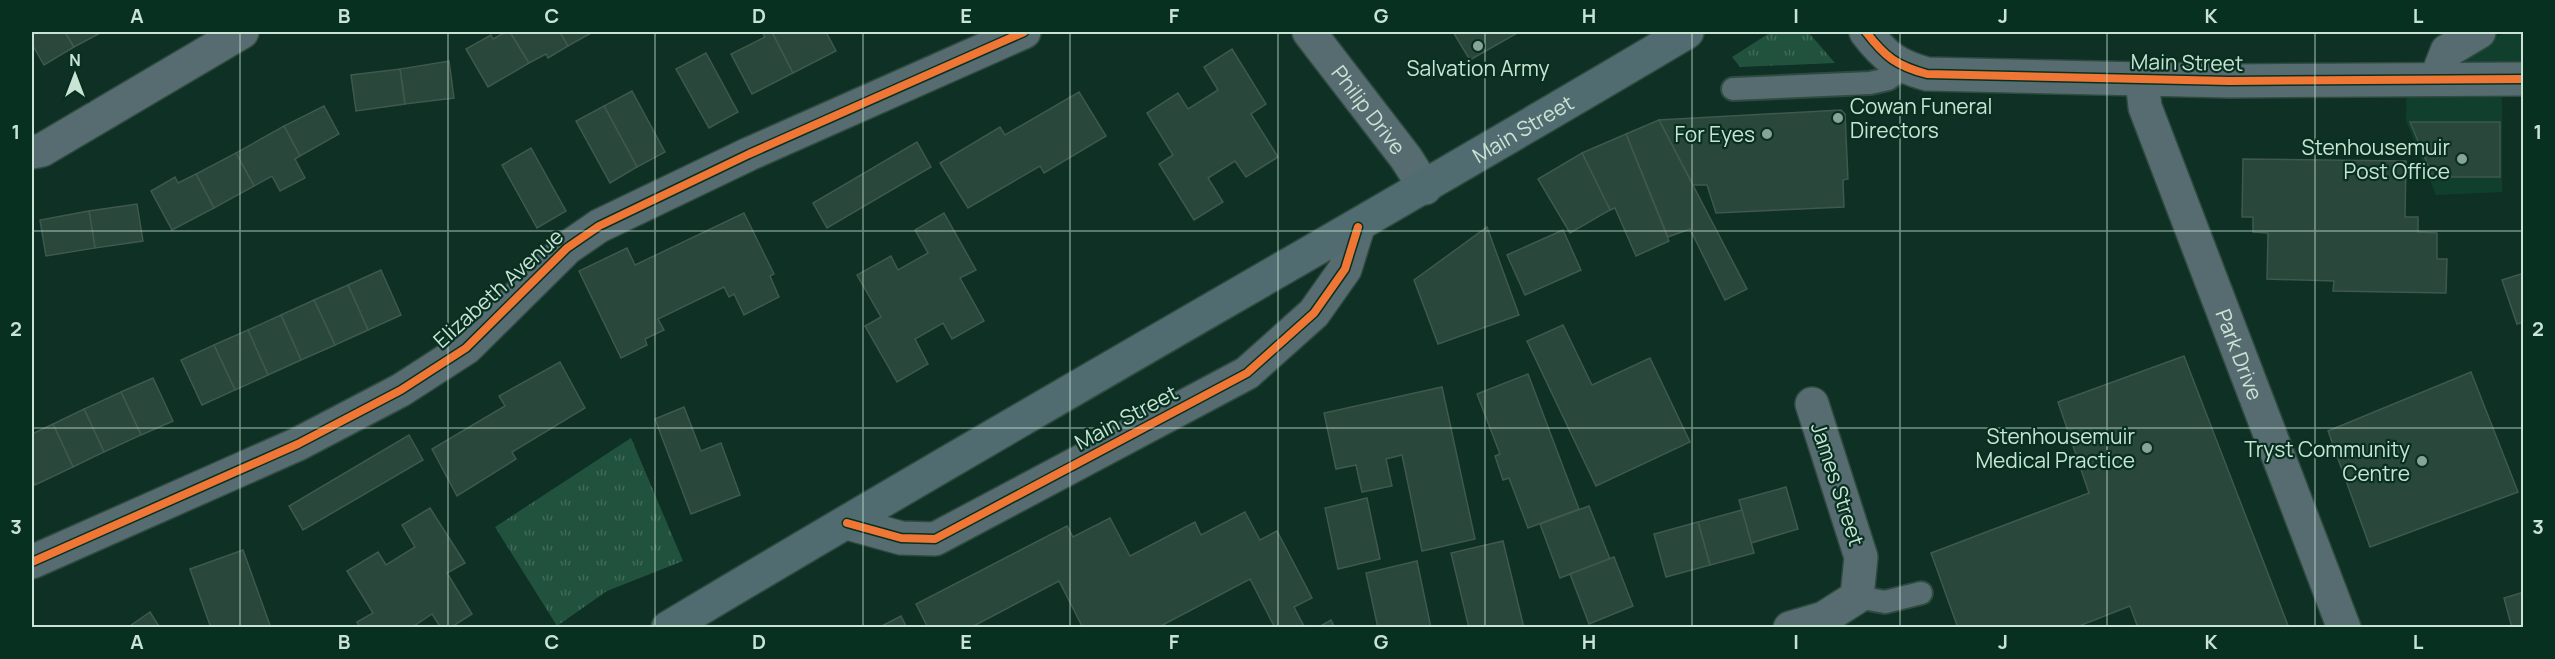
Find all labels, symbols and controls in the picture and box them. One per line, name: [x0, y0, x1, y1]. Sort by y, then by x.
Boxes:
text: A: [130, 2, 144, 29]
text: B: [338, 2, 351, 29]
text: C: [545, 2, 559, 29]
text: D: [752, 2, 766, 29]
text: E: [960, 2, 972, 29]
text: F: [1169, 2, 1180, 29]
text: G: [1374, 2, 1389, 29]
text: H: [1582, 2, 1596, 29]
text: I: [1793, 2, 1799, 29]
text: J: [1998, 2, 2008, 29]
text: K: [2205, 2, 2218, 29]
text: L: [2413, 2, 2424, 29]
marker: Salvation Army: [1471, 39, 1485, 53]
north arrow: [45, 45, 105, 105]
street label: Main Street: [2130, 47, 2244, 77]
text: N: [69, 49, 81, 71]
place label: Salvation Army: [1407, 54, 1549, 82]
street label: Philip Drive: [1325, 59, 1412, 160]
street label: Main Street: [1467, 88, 1579, 169]
place label: Cowan Funeral Directors: [1850, 92, 1992, 144]
marker: Cowan Funeral Directors: [1831, 111, 1845, 125]
text: 1: [12, 118, 20, 145]
text: 1: [2534, 118, 2542, 145]
place label: For Eyes: [1675, 120, 1755, 148]
marker: For Eyes: [1760, 127, 1774, 141]
place label: Stenhousemuir Post Office: [2302, 133, 2450, 185]
marker: Stenhousemuir Post Office: [2455, 152, 2469, 166]
street label: Elizabeth Avenue: [427, 222, 569, 354]
street label: Park Drive: [2209, 305, 2270, 404]
text: 2: [10, 315, 22, 342]
text: 2: [2532, 315, 2544, 342]
street label: Main Street: [1070, 378, 1182, 456]
street label: James Street: [1805, 419, 1871, 549]
place label: Stenhousemuir Medical Practice: [1975, 422, 2135, 474]
place label: Tryst Community Centre: [2244, 435, 2410, 487]
marker: Stenhousemuir Medical Practice: [2140, 441, 2154, 455]
marker: Tryst Community Centre: [2415, 454, 2429, 468]
text: 3: [10, 513, 22, 540]
text: 3: [2532, 513, 2544, 540]
text: A: [130, 628, 144, 655]
text: B: [338, 628, 351, 655]
text: C: [545, 628, 559, 655]
text: D: [752, 628, 766, 655]
text: E: [960, 628, 972, 655]
text: F: [1169, 628, 1180, 655]
text: G: [1374, 628, 1389, 655]
text: H: [1582, 628, 1596, 655]
text: I: [1793, 628, 1799, 655]
text: J: [1998, 628, 2008, 655]
text: K: [2205, 628, 2218, 655]
text: L: [2413, 628, 2424, 655]

